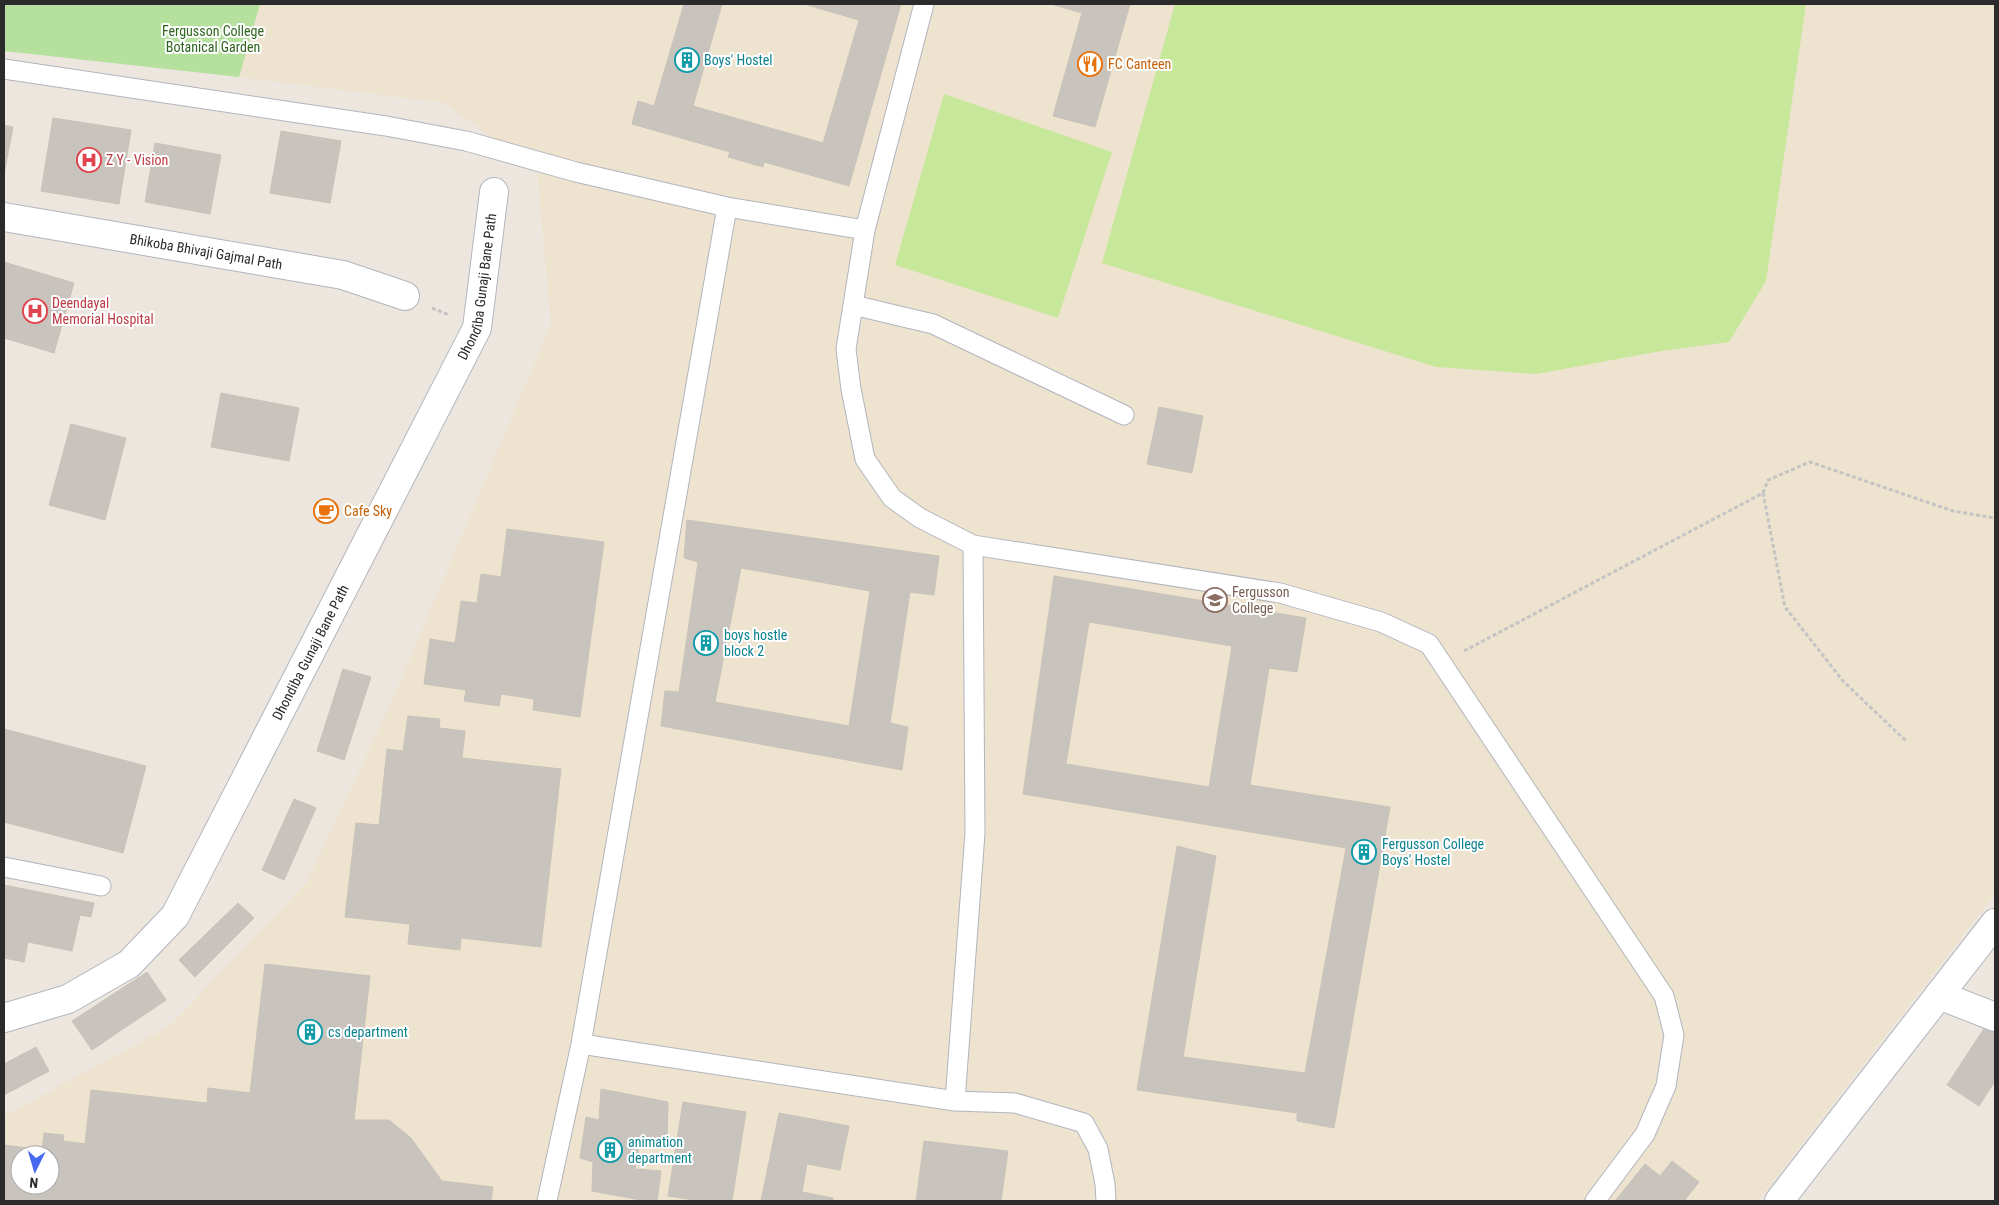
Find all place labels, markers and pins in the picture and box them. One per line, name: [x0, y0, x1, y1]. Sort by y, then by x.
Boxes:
building icon: Boys' Hostel: [674, 47, 700, 73]
restaurant icon: FC Canteen: [1077, 51, 1103, 77]
place label: Boys' Hostel: [704, 52, 772, 68]
place label: FC Canteen: [1108, 56, 1171, 72]
hospital icon: Z Y - Vision: [76, 147, 102, 173]
place label: Z Y - Vision: [106, 152, 168, 168]
place label: Deendayal Memorial Hospital: [52, 295, 154, 327]
hospital icon: Deendayal Memorial Hospital: [22, 298, 48, 324]
cafe icon: Cafe Sky: [313, 498, 339, 524]
place label: Cafe Sky: [344, 503, 392, 519]
place label: Fergusson College: [1232, 584, 1290, 616]
school or university icon: Fergusson College: [1202, 587, 1228, 613]
place label: boys hostle block 2: [724, 627, 788, 659]
building icon: boys hostle block 2: [693, 630, 719, 656]
place label: Fergusson College Boys' Hostel: [1382, 836, 1485, 868]
building icon: Fergusson College Boys' Hostel: [1351, 839, 1377, 865]
building icon: cs department: [297, 1019, 323, 1045]
place label: cs department: [328, 1024, 408, 1040]
place label: animation department: [628, 1134, 692, 1166]
building icon: animation department: [597, 1137, 623, 1163]

